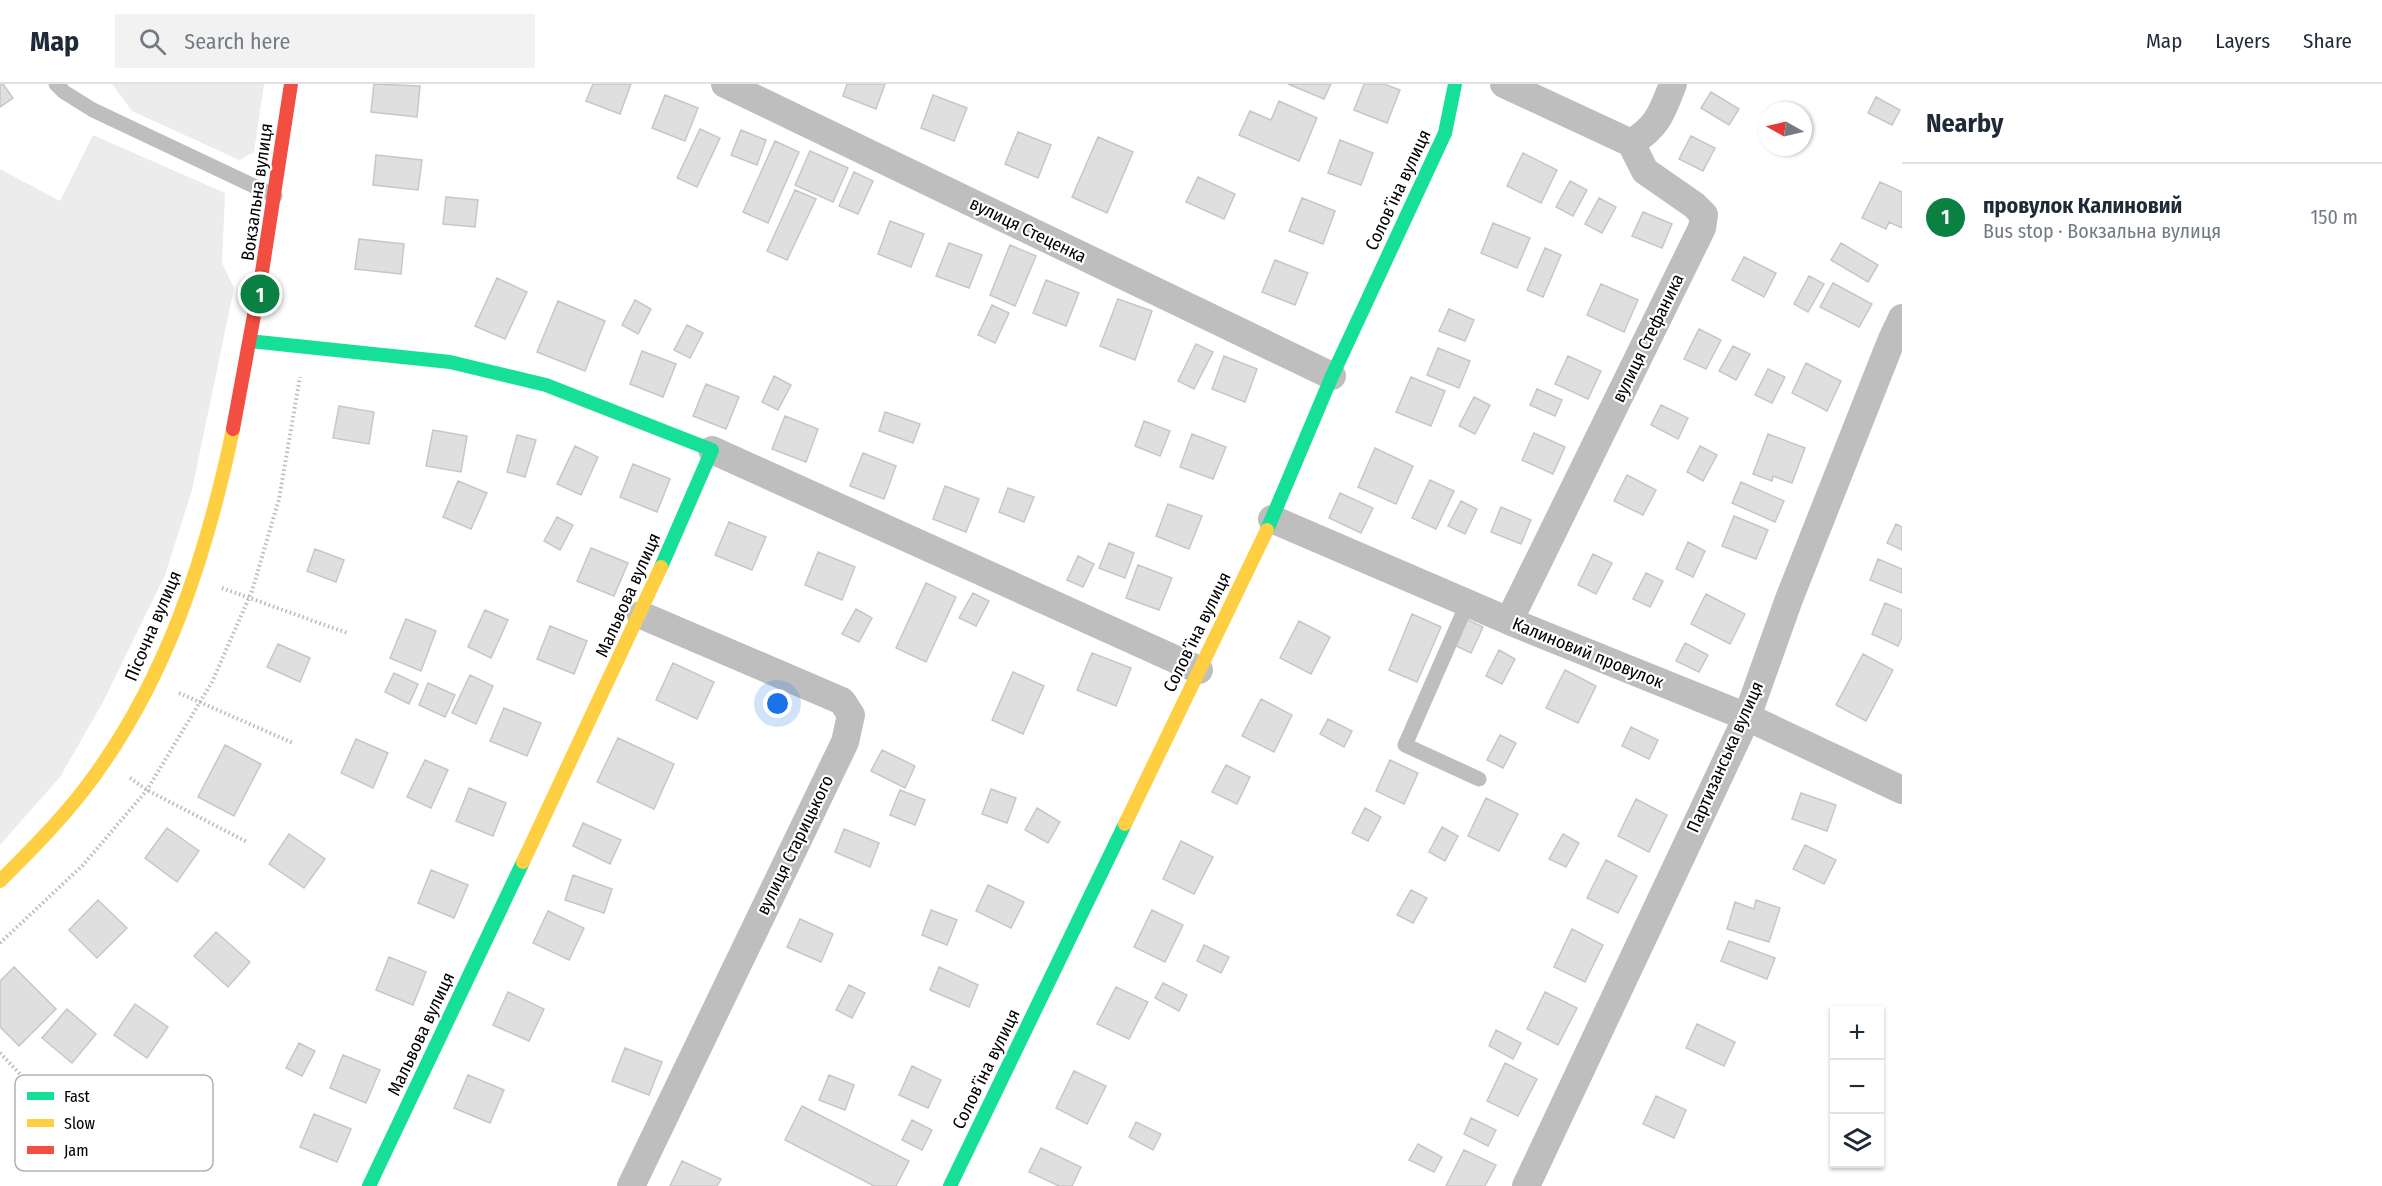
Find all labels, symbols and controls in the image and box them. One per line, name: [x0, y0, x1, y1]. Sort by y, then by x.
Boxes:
search box: [115, 14, 535, 68]
text: Map: [30, 25, 79, 58]
icon: search: [136, 25, 169, 58]
text: Search here: [184, 28, 290, 55]
text: Map: [2146, 28, 2182, 54]
text: Layers: [2215, 28, 2270, 54]
text: Share: [2303, 28, 2352, 54]
north arrow: [1758, 102, 1812, 156]
text: Nearby: [1926, 108, 2003, 139]
street label: Вокзальна вулиця: [236, 122, 278, 262]
street label: Соловʼїна вулиця: [1360, 126, 1436, 254]
street label: вулиця Стеценка: [966, 192, 1090, 268]
text: провулок Калиновий: [1983, 192, 2182, 219]
text: 1: [1941, 205, 1950, 229]
text: 150 m: [2311, 205, 2358, 229]
text: Bus stop · Вокзальна вулиця: [1983, 219, 2221, 243]
street label: вулиця Стефаника: [1607, 270, 1689, 406]
pin: 1: [240, 272, 280, 316]
street label: Мальвова вулиця: [591, 530, 665, 660]
street label: Пісочна вулиця: [120, 568, 186, 684]
street label: Соловʼїна вулиця: [1158, 568, 1236, 696]
street label: Калиновий провулок: [1509, 613, 1667, 694]
street label: Партизанська вулиця: [1682, 678, 1768, 836]
your location: [763, 689, 792, 718]
street label: вулиця Старицького: [752, 772, 838, 918]
street label: Мальвова вулиця: [383, 969, 459, 1099]
street label: Соловʼїна вулиця: [947, 1005, 1025, 1133]
map controls: [1830, 1006, 1884, 1168]
button: +: [1830, 1006, 1884, 1060]
button: −: [1830, 1060, 1884, 1114]
legend: [15, 1075, 213, 1171]
text: Fast: [64, 1087, 91, 1106]
text: Slow: [64, 1114, 95, 1133]
button: layers: [1830, 1114, 1884, 1168]
text: Jam: [64, 1141, 89, 1160]

